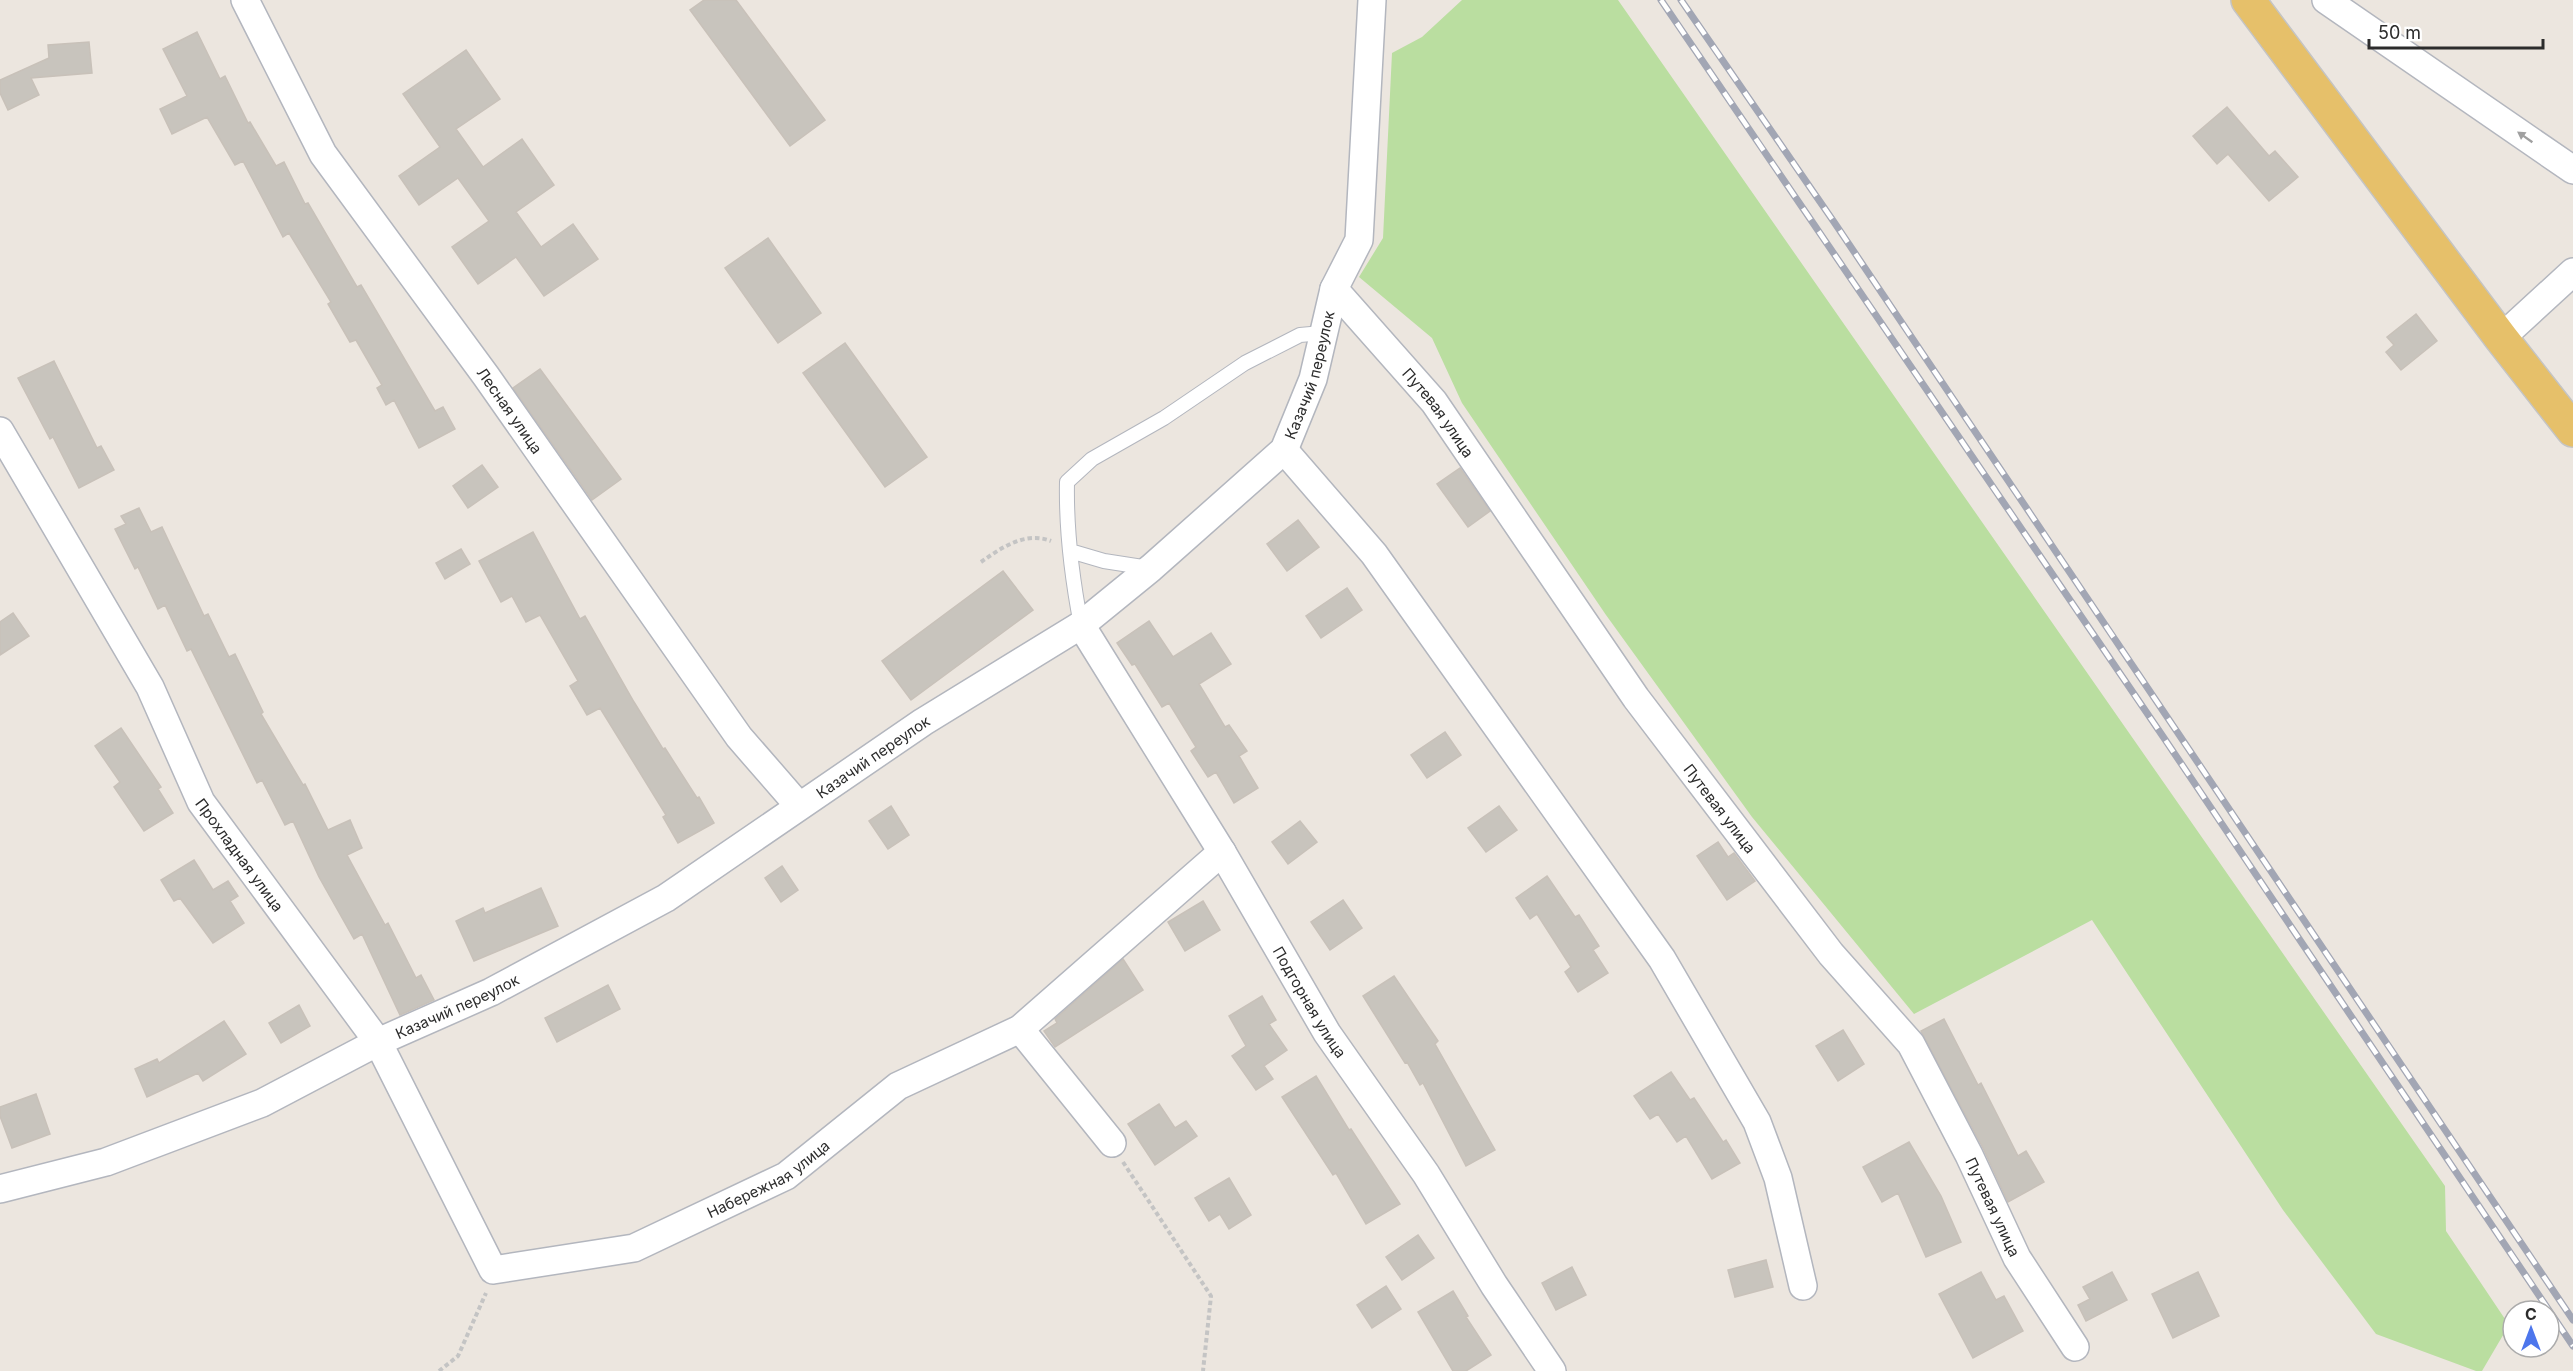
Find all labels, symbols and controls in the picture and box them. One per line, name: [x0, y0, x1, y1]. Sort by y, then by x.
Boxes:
scale bar: [2369, 12, 2543, 50]
text: 50 m: [2378, 22, 2421, 43]
one-way arrow: [2517, 131, 2533, 143]
street label: Казачий переулок: [1280, 309, 1338, 442]
street label: Лесная улица: [473, 363, 547, 457]
street label: Путевая улица: [1399, 364, 1478, 461]
street label: Казачий переулок: [812, 711, 933, 802]
street label: Путевая улица: [1680, 760, 1760, 857]
street label: Прохладная улица: [192, 794, 288, 915]
street label: Подгорная улица: [1269, 943, 1351, 1061]
street label: Казачий переулок: [392, 969, 522, 1043]
street label: Набережная улица: [704, 1136, 833, 1222]
street label: Путевая улица: [1962, 1154, 2025, 1260]
north arrow: [2501, 1299, 2561, 1359]
text: С: [2525, 1304, 2537, 1324]

